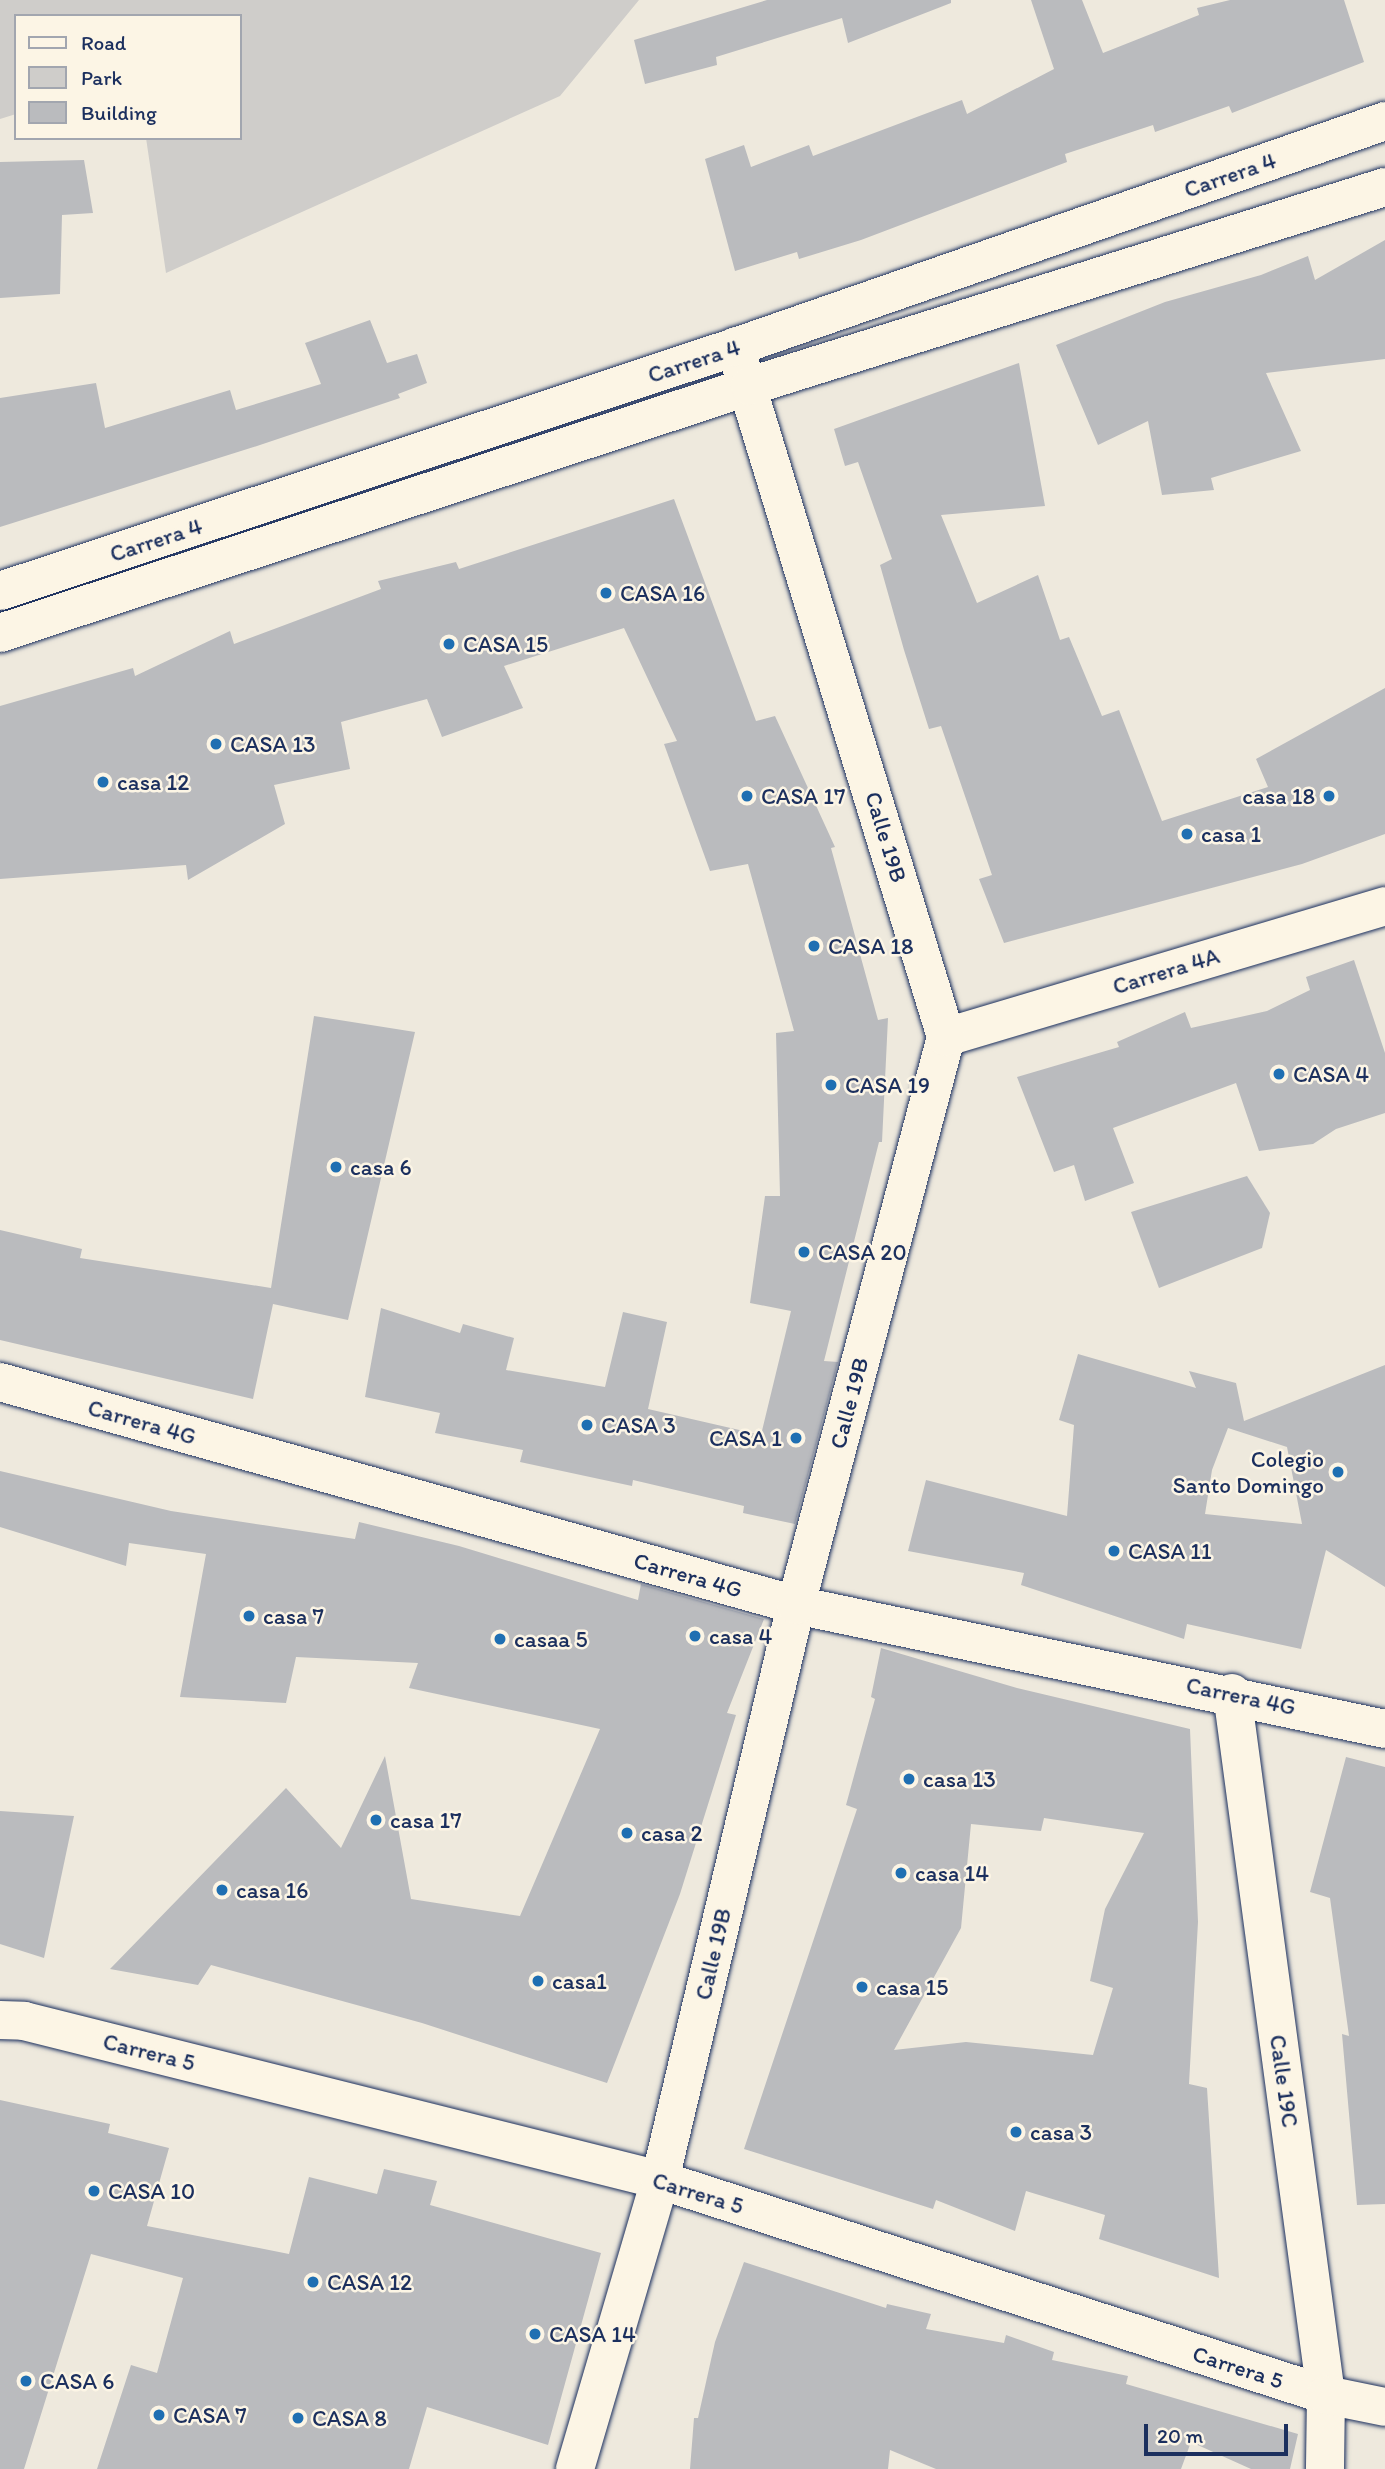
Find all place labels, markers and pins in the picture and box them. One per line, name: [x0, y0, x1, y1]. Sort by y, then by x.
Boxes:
place label: CASA 16: [620, 579, 705, 607]
marker: CASA 16: [598, 585, 614, 601]
place label: CASA 15: [463, 630, 548, 658]
marker: CASA 15: [441, 636, 457, 652]
place label: CASA 13: [230, 730, 316, 758]
marker: CASA 13: [208, 736, 224, 752]
place label: casa 12: [117, 768, 189, 796]
marker: casa 12: [95, 774, 111, 790]
place label: CASA 17: [761, 782, 845, 810]
place label: casa 18: [1242, 782, 1315, 810]
marker: CASA 17: [739, 788, 755, 804]
marker: casa 18: [1321, 788, 1337, 804]
place label: casa 1: [1201, 820, 1261, 848]
marker: casa 1: [1179, 826, 1195, 842]
place label: CASA 18: [828, 932, 914, 960]
marker: CASA 18: [806, 938, 822, 954]
place label: CASA 4: [1293, 1060, 1369, 1088]
marker: CASA 4: [1271, 1066, 1287, 1082]
place label: CASA 19: [845, 1071, 930, 1099]
marker: CASA 19: [823, 1077, 839, 1093]
place label: casa 6: [350, 1153, 412, 1181]
marker: casa 6: [328, 1159, 344, 1175]
place label: CASA 20: [818, 1238, 907, 1266]
marker: CASA 20: [796, 1244, 812, 1260]
place label: CASA 3: [601, 1411, 676, 1439]
marker: CASA 3: [579, 1417, 595, 1433]
place label: CASA 1: [709, 1424, 782, 1452]
marker: CASA 1: [788, 1430, 804, 1446]
place label: Colegio Santo Domingo: [1173, 1445, 1324, 1499]
marker: Colegio Santo Domingo: [1330, 1464, 1346, 1480]
place label: CASA 11: [1128, 1537, 1212, 1565]
marker: CASA 11: [1106, 1543, 1122, 1559]
place label: casa 7: [263, 1602, 324, 1630]
marker: casa 7: [241, 1608, 257, 1624]
place label: casa 4: [709, 1622, 772, 1650]
place label: casaa 5: [514, 1625, 588, 1653]
marker: casa 4: [687, 1628, 703, 1644]
marker: casaa 5: [492, 1631, 508, 1647]
place label: casa 13: [923, 1765, 996, 1793]
marker: casa 13: [901, 1771, 917, 1787]
place label: casa 17: [390, 1806, 462, 1834]
marker: casa 17: [368, 1812, 384, 1828]
place label: casa 2: [641, 1819, 703, 1847]
marker: casa 2: [619, 1825, 635, 1841]
place label: casa 14: [915, 1859, 989, 1887]
marker: casa 14: [893, 1865, 909, 1881]
place label: casa 16: [236, 1876, 308, 1904]
marker: casa 16: [214, 1882, 230, 1898]
place label: casa1: [552, 1967, 607, 1995]
marker: casa1: [530, 1973, 546, 1989]
place label: casa 15: [876, 1973, 948, 2001]
marker: casa 15: [854, 1979, 870, 1995]
place label: casa 3: [1030, 2118, 1092, 2146]
marker: casa 3: [1008, 2124, 1024, 2140]
place label: CASA 10: [108, 2177, 195, 2205]
marker: CASA 10: [86, 2183, 102, 2199]
place label: CASA 12: [327, 2268, 412, 2296]
marker: CASA 12: [305, 2274, 321, 2290]
place label: CASA 14: [549, 2320, 636, 2348]
marker: CASA 14: [527, 2326, 543, 2342]
place label: CASA 6: [40, 2367, 114, 2395]
marker: CASA 6: [18, 2373, 34, 2389]
place label: CASA 7: [173, 2401, 247, 2429]
place label: CASA 8: [312, 2404, 387, 2432]
marker: CASA 7: [151, 2407, 167, 2423]
marker: CASA 8: [290, 2410, 306, 2426]

